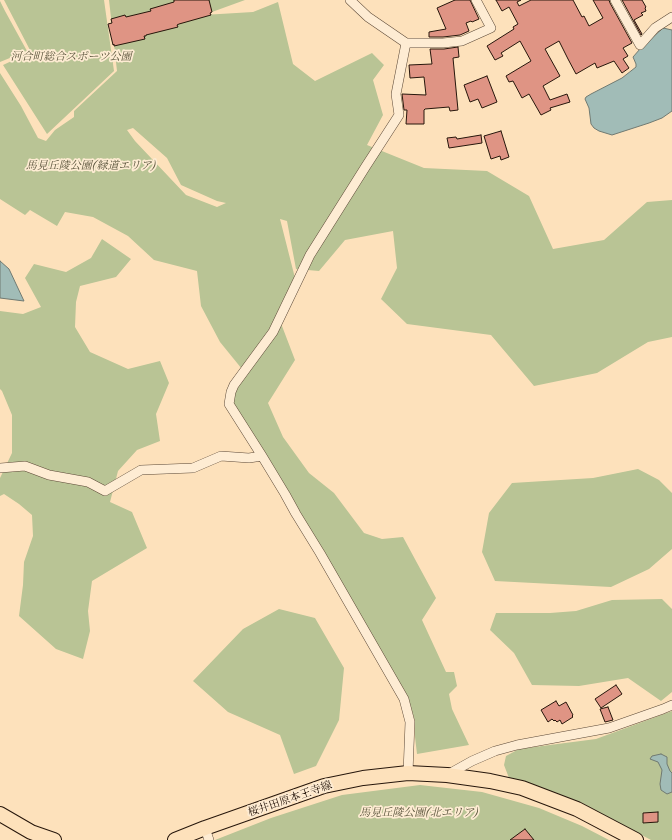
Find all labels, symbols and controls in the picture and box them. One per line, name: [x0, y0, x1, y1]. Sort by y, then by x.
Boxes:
park label: 河合町総合スポーツ公園: [11, 50, 131, 64]
park label: 馬見丘陵公園(緑道エリア): [26, 159, 156, 173]
street label: 桜井田原本王寺線: [246, 778, 334, 820]
park label: 馬見丘陵公園(北エリア): [359, 806, 479, 820]

